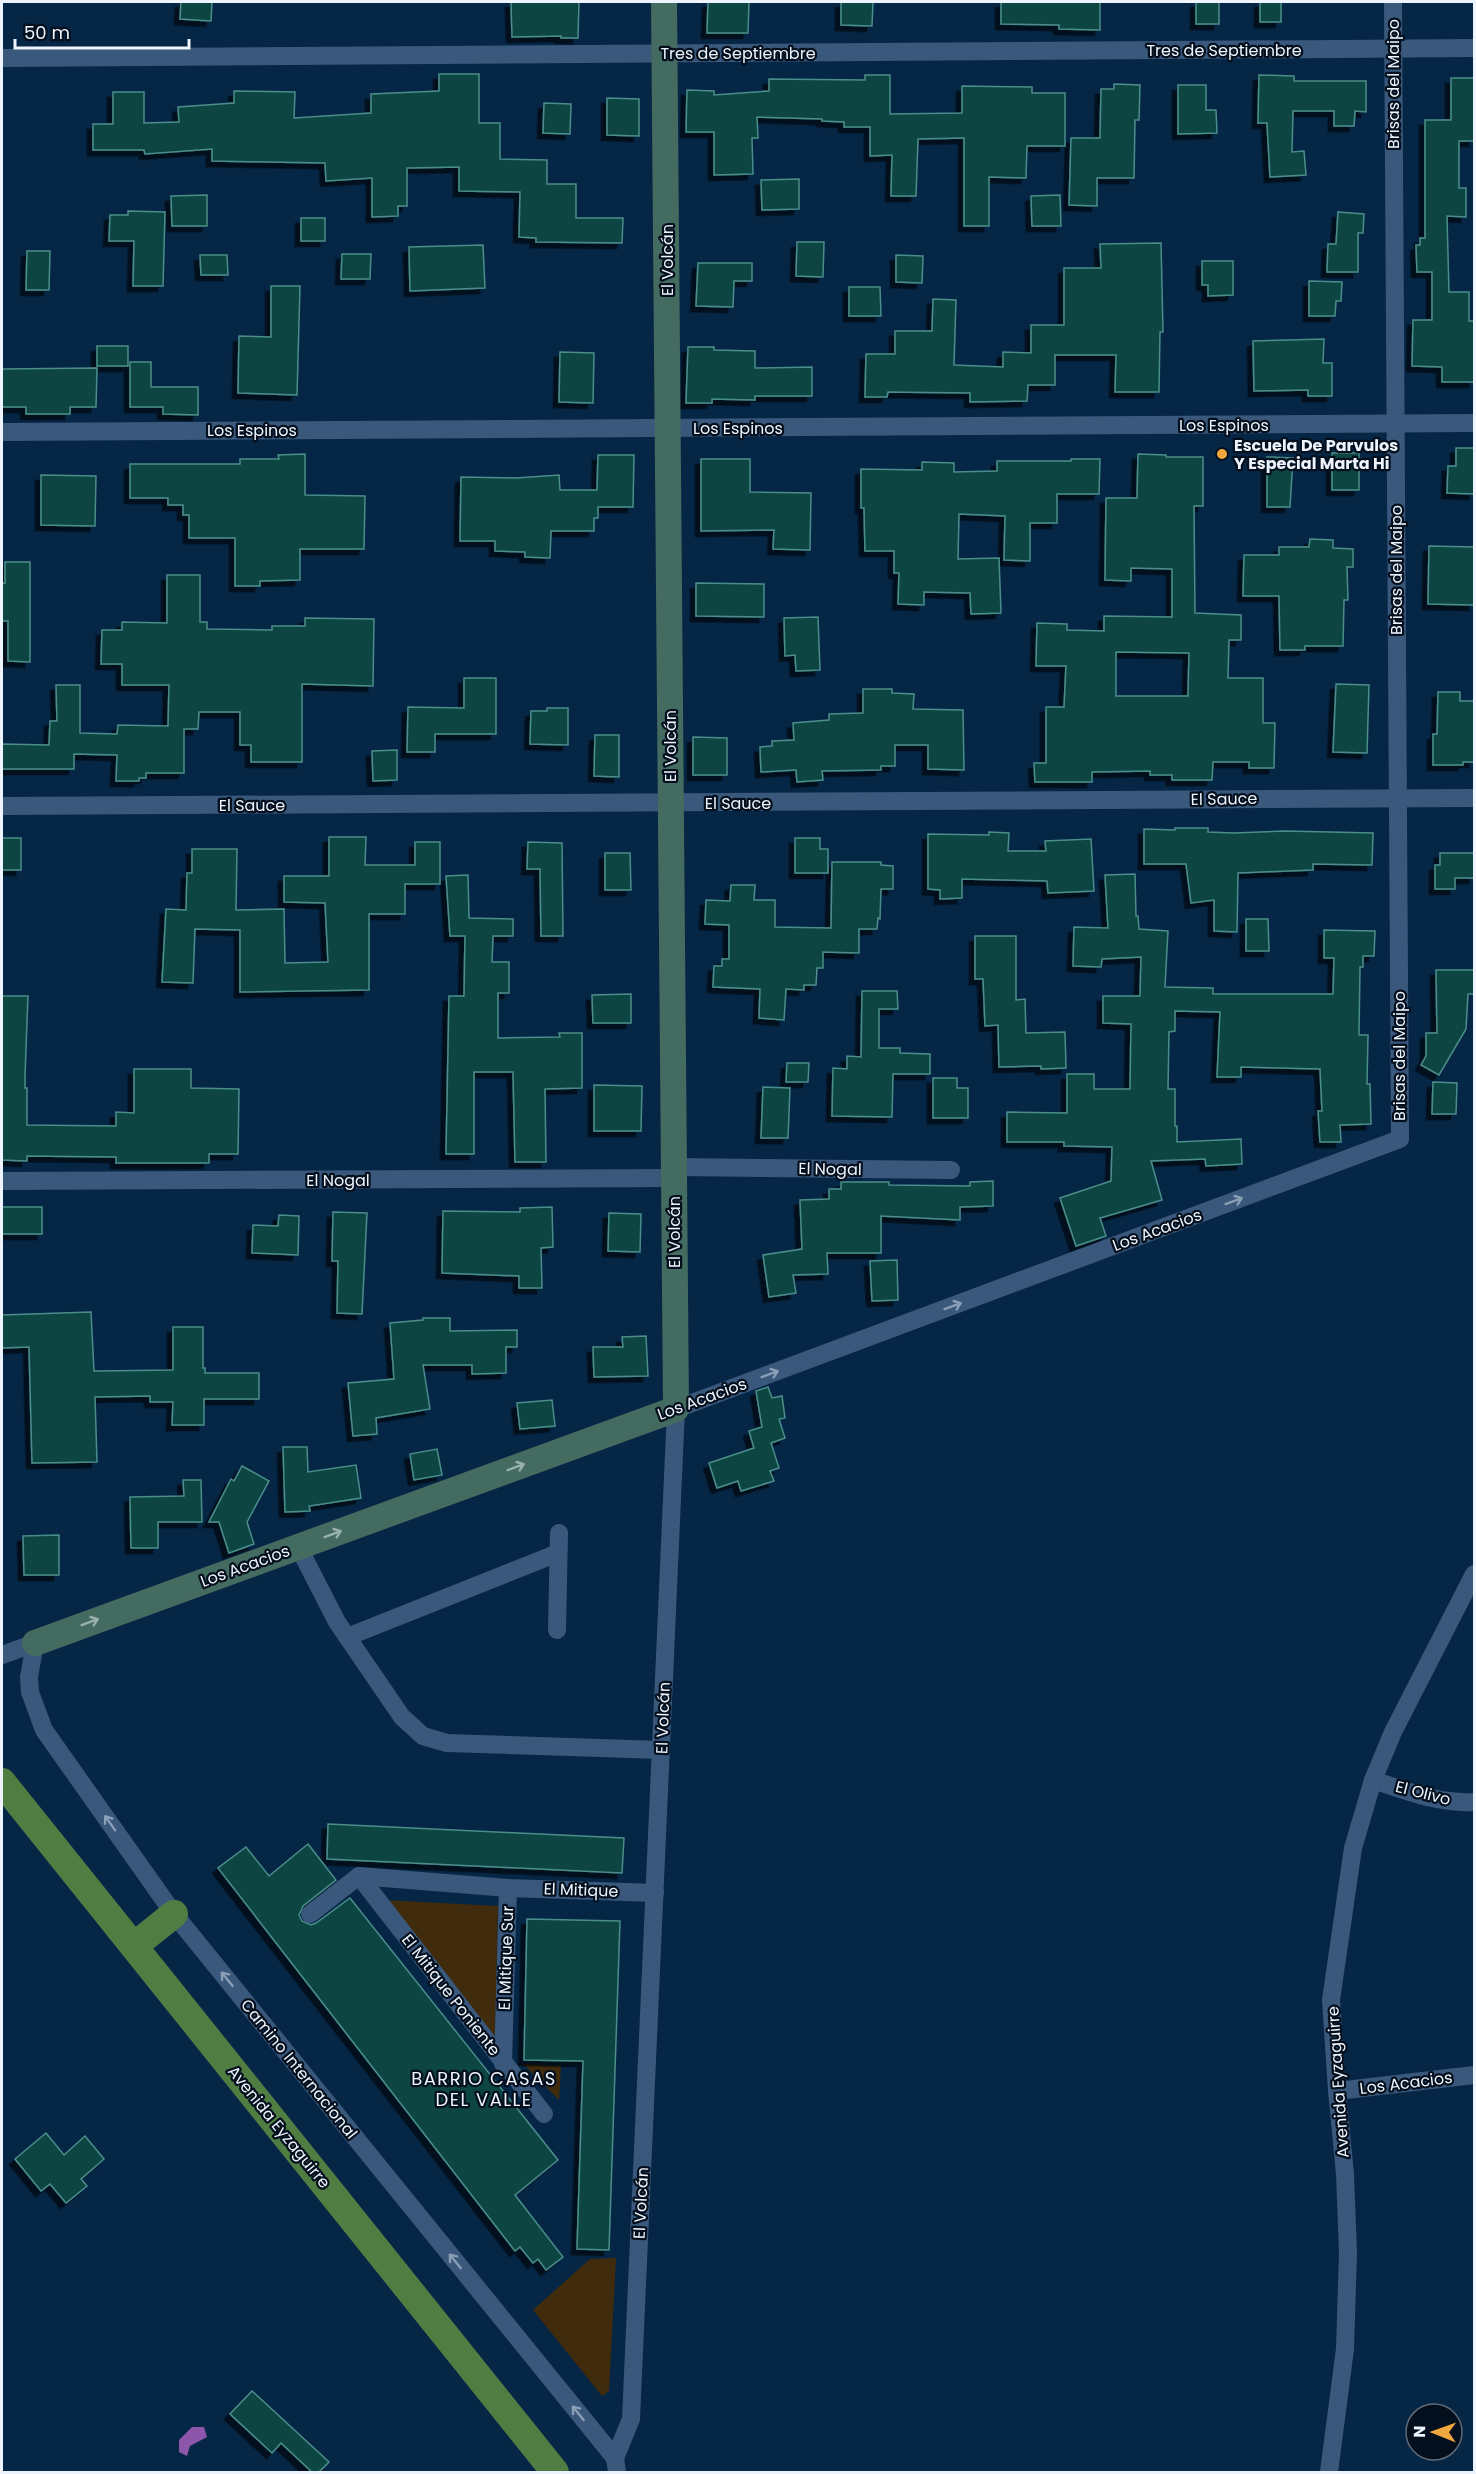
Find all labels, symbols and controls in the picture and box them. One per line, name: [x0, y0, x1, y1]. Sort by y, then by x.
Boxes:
scale bar: [15, 12, 189, 50]
street label: Brisas del Maipo: [1382, 19, 1405, 149]
text: 50 m: [24, 20, 70, 45]
street label: Tres de Septiembre: [1146, 39, 1302, 62]
street label: Tres de Septiembre: [660, 42, 816, 65]
street label: El Volcán: [656, 224, 679, 296]
street label: Los Espinos: [1179, 414, 1269, 437]
street label: Los Espinos: [693, 417, 783, 440]
street label: Los Espinos: [207, 419, 297, 442]
place label: Escuela De Parvulos Y Especial Marta Hi: [1234, 434, 1398, 475]
marker: Escuela De Parvulos Y Especial Marta Hi: [1215, 447, 1229, 461]
street label: Brisas del Maipo: [1385, 505, 1408, 635]
street label: El Volcán: [659, 710, 682, 782]
street label: El Sauce: [1191, 787, 1258, 811]
street label: El Sauce: [705, 792, 771, 815]
street label: El Sauce: [219, 794, 285, 817]
street label: Brisas del Maipo: [1388, 991, 1411, 1121]
street label: El Nogal: [798, 1157, 862, 1181]
street label: El Nogal: [306, 1169, 370, 1192]
one-way arrow: [1224, 1195, 1242, 1206]
street label: El Volcán: [663, 1196, 686, 1268]
street label: Los Acacios: [1109, 1203, 1205, 1257]
one-way arrow: [943, 1299, 961, 1310]
one-way arrow: [760, 1367, 779, 1378]
street label: Los Acacios: [654, 1372, 750, 1426]
one-way arrow: [506, 1461, 525, 1472]
one-way arrow: [323, 1528, 342, 1539]
street label: Los Acacios: [197, 1539, 293, 1593]
one-way arrow: [81, 1616, 99, 1627]
street label: El Volcán: [650, 1682, 676, 1754]
street label: El Olivo: [1393, 1775, 1453, 1811]
one-way arrow: [104, 1816, 116, 1832]
street label: El Mitique: [543, 1877, 619, 1903]
street label: El Mitique Sur: [493, 1905, 519, 2011]
street label: El Mitique Poniente: [396, 1929, 506, 2061]
one-way arrow: [220, 1971, 233, 1987]
street label: Camino Internacional: [235, 1994, 363, 2144]
street label: Avenida Eyzaguirre: [1321, 2005, 1355, 2159]
street label: Avenida Eyzaguirre: [222, 2061, 336, 2193]
district label: BARRIO CASAS DEL VALLE: [411, 2066, 557, 2112]
street label: Los Acacios: [1358, 2066, 1454, 2100]
street label: El Volcán: [628, 2166, 654, 2240]
one-way arrow: [449, 2254, 462, 2270]
north arrow: [1404, 2402, 1464, 2462]
one-way arrow: [571, 2405, 584, 2421]
text: N: [1408, 2426, 1431, 2438]

